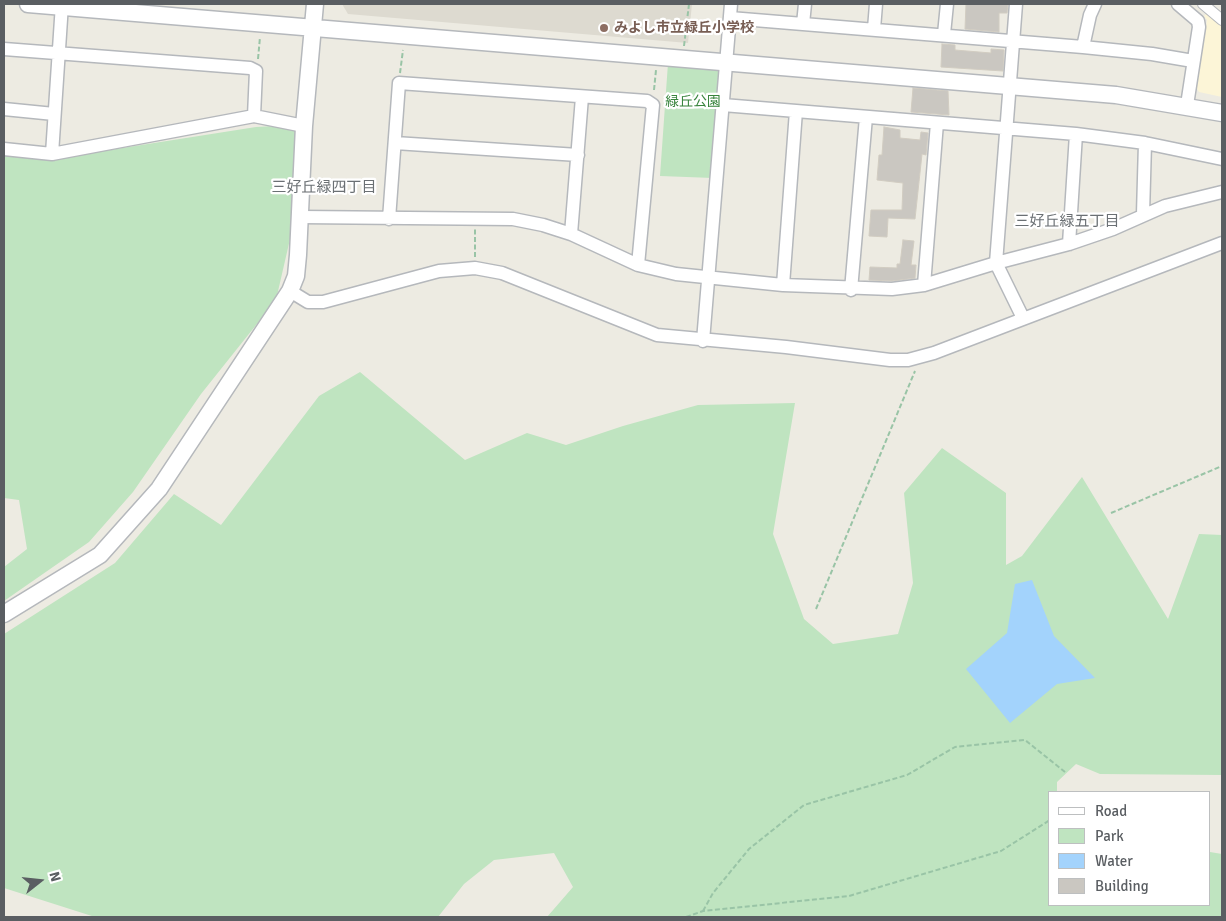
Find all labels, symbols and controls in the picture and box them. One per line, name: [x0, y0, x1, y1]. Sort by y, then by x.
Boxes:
place label: みよし市立緑丘小学校: [614, 20, 754, 36]
marker: みよし市立緑丘小学校: [598, 22, 610, 34]
park label: 緑丘公園: [665, 94, 721, 110]
district label: 三好丘緑四丁目: [272, 179, 376, 197]
district label: 三好丘緑五丁目: [1015, 213, 1119, 231]
legend: [1048, 791, 1211, 906]
text: Road: [1095, 802, 1127, 820]
text: Park: [1095, 827, 1124, 845]
text: Water: [1095, 852, 1133, 870]
north arrow: [15, 856, 65, 906]
text: N: [45, 870, 64, 884]
text: Building: [1095, 877, 1149, 895]

